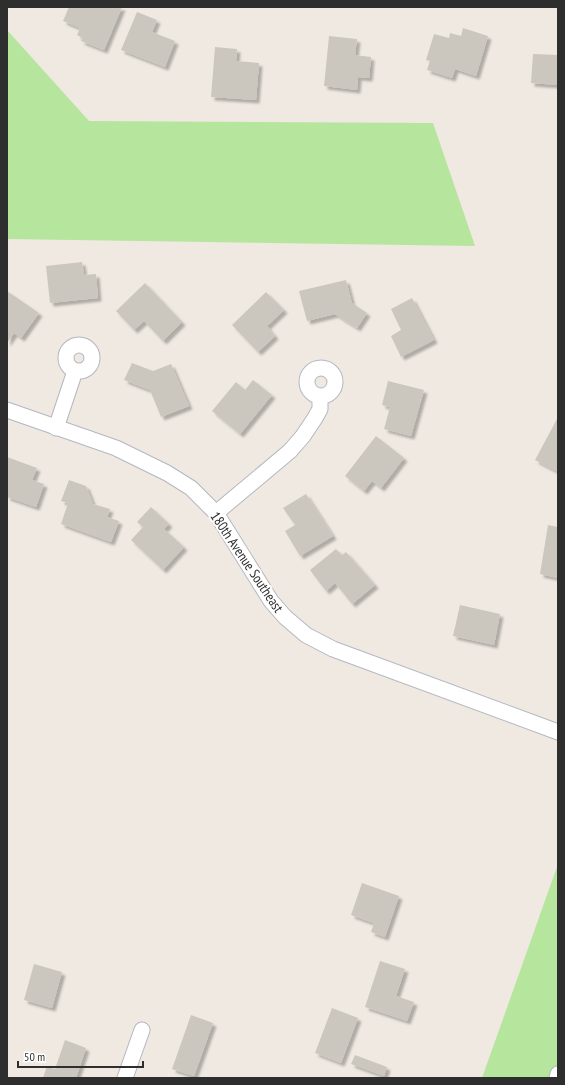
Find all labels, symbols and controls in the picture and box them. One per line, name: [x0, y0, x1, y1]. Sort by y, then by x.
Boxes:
street label: 180th Avenue Southeast: [207, 508, 288, 616]
scale bar: [18, 1043, 143, 1069]
text: 50 m: [24, 1049, 45, 1064]

